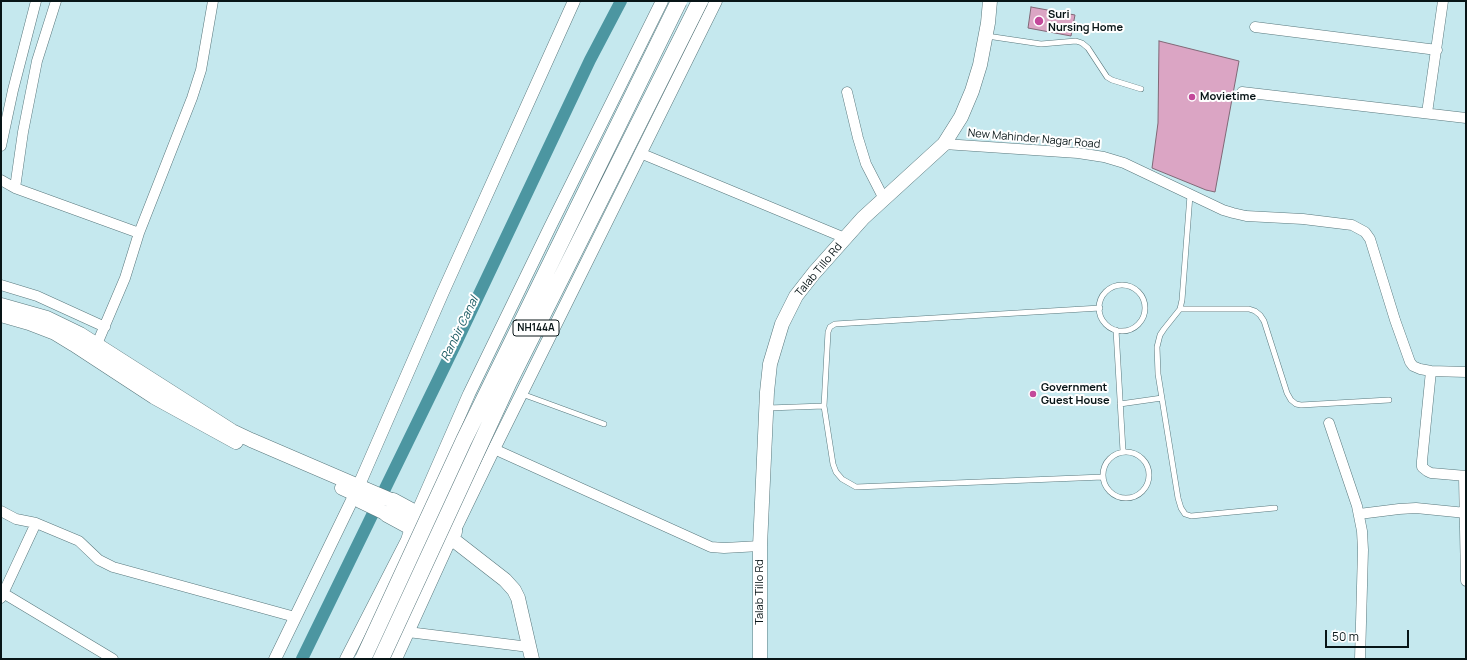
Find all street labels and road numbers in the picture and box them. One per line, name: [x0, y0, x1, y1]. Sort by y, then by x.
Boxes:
street label: New Mahinder Nagar Road: [967, 127, 1101, 151]
street label: Talab Tillo Rd: [793, 241, 845, 299]
road number: NH144A: [513, 320, 559, 336]
street label: Talab Tillo Rd: [753, 559, 767, 625]

